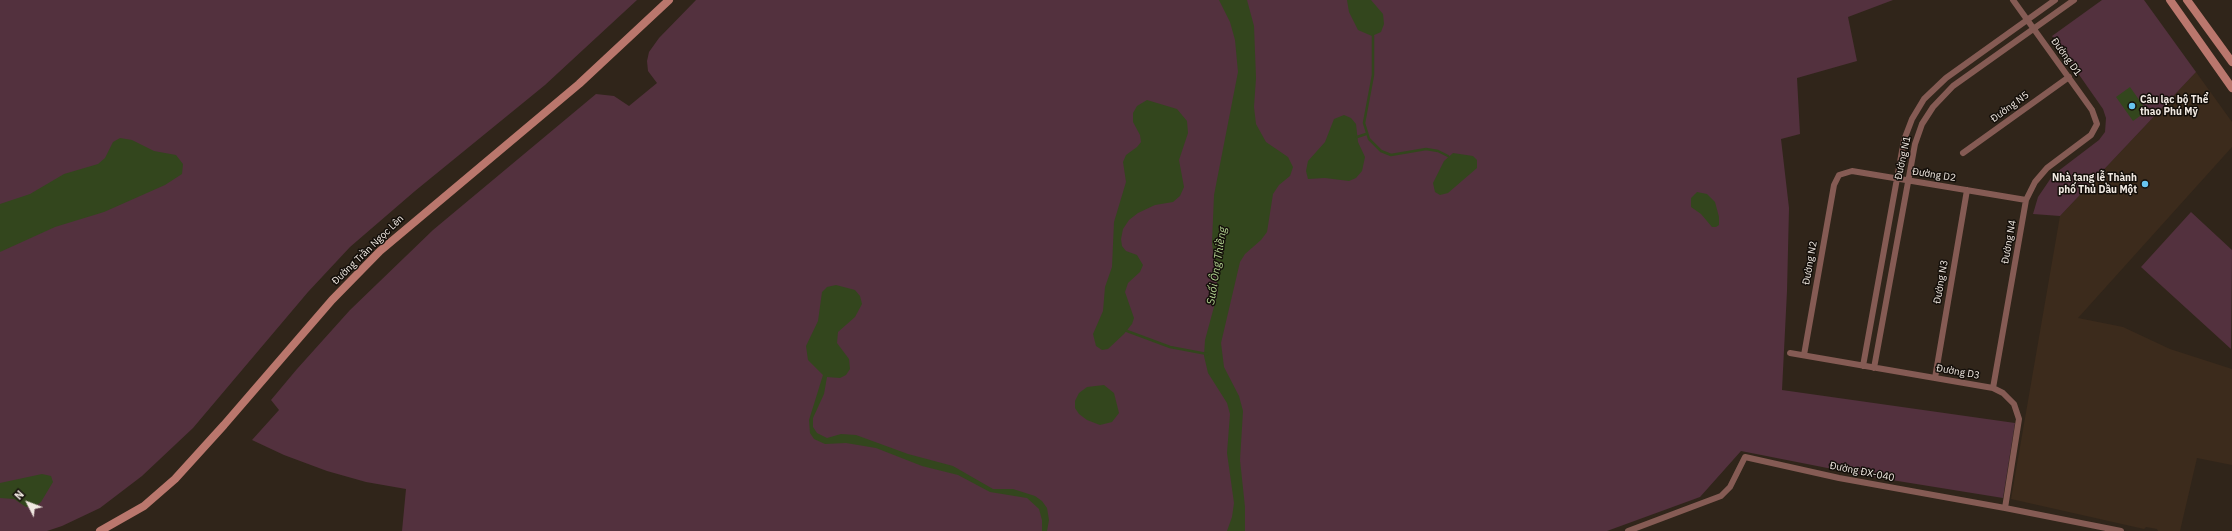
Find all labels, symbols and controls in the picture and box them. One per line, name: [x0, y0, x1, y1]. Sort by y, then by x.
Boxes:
street label: Đường D1: [2048, 36, 2084, 78]
street label: Đường N5: [1989, 89, 2031, 125]
place label: Câu lạc bộ Thể thao Phú Mỹ: [2140, 94, 2208, 118]
marker: Câu lạc bộ Thể thao Phú Mỹ: [2127, 101, 2137, 111]
street label: Đường N1: [1893, 135, 1913, 181]
street label: Đường D2: [1911, 166, 1957, 184]
place label: Nhà tang lễ Thành phố Thủ Dầu Một: [2052, 172, 2137, 196]
marker: Nhà tang lễ Thành phố Thủ Dầu Một: [2140, 179, 2150, 189]
street label: Đường Trần Ngọc Lên: [330, 213, 406, 287]
street label: Đường N4: [1999, 219, 2019, 265]
water label: Suối Ông Thiềng: [1204, 226, 1230, 306]
street label: Đường N2: [1800, 240, 1820, 286]
street label: Đường N3: [1931, 259, 1951, 305]
street label: Đường D3: [1935, 362, 1981, 382]
street label: Đường ĐX-040: [1829, 460, 1895, 484]
north arrow: [8, 483, 48, 523]
text: N: [11, 487, 27, 503]

